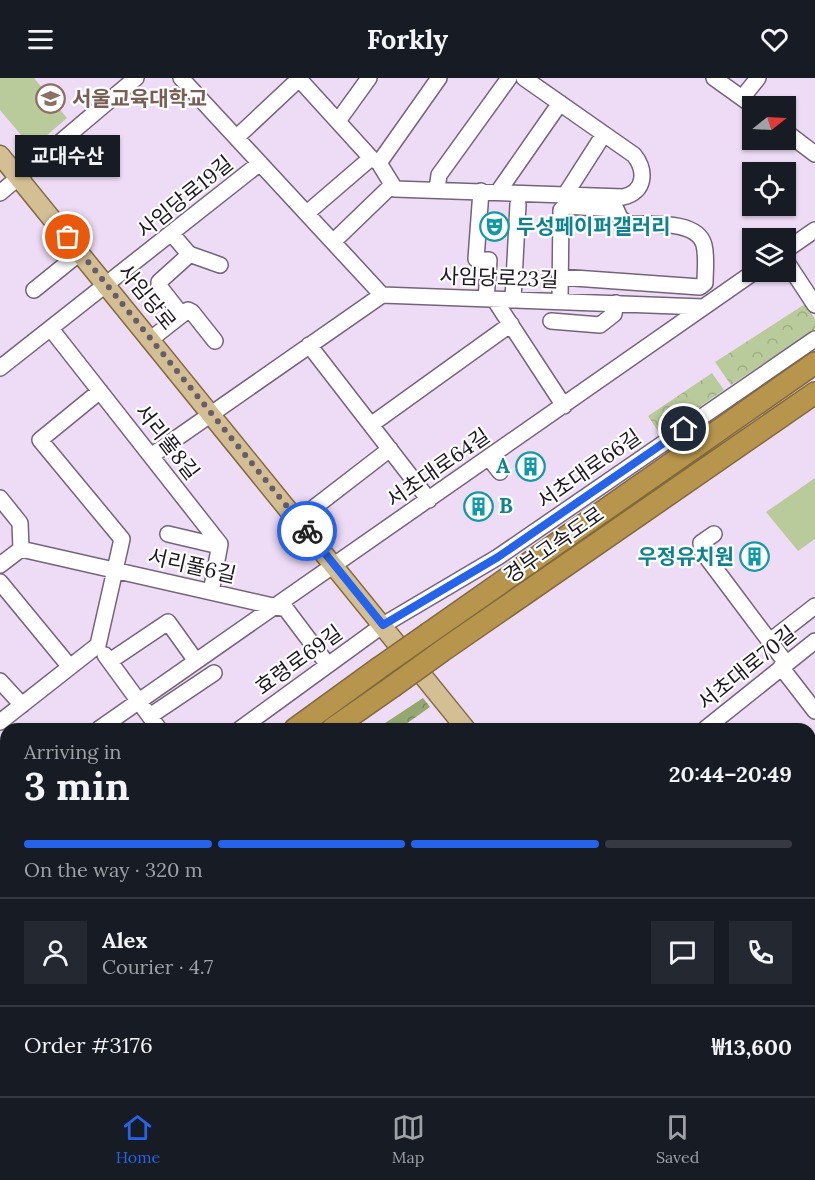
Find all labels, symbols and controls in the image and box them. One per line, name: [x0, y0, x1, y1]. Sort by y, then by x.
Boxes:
text: Forkly: [367, 22, 448, 56]
icon: menu: [24, 23, 57, 56]
icon: heart: [758, 23, 791, 56]
school or university icon: 서울교육대학교: [35, 83, 67, 115]
place label: 서울교육대학교: [72, 85, 207, 112]
north arrow: [742, 96, 796, 150]
map controls: [742, 96, 796, 282]
callout: 교대수산: [16, 135, 121, 177]
text: 교대수산: [31, 143, 104, 168]
street label: 사임당로19길: [131, 149, 238, 244]
button: locate: [742, 162, 796, 216]
pin: [42, 211, 93, 262]
theatre icon: 두성페이퍼갤러리: [479, 211, 511, 243]
place label: 두성페이퍼갤러리: [516, 213, 671, 240]
icon: bag: [51, 220, 84, 253]
button: layers: [742, 228, 796, 282]
street label: 사임당로: [113, 258, 182, 335]
street label: 사임당로23길: [439, 262, 559, 293]
street label: 서리풀8길: [129, 398, 205, 485]
pin: [658, 403, 709, 454]
icon: home: [667, 412, 700, 445]
street label: 서초대로64길: [381, 422, 495, 513]
street label: 서초대로66길: [531, 423, 646, 514]
building icon: A: [515, 450, 547, 482]
place label: A: [496, 452, 510, 479]
building icon: B: [462, 490, 494, 522]
place label: B: [499, 492, 513, 519]
street label: 경부고속도로: [498, 500, 609, 589]
courier: [277, 501, 337, 561]
icon: bike: [291, 515, 324, 548]
building icon: 우정유치원: [739, 541, 771, 573]
street label: 서리풀6길: [146, 542, 239, 589]
place label: 우정유치원: [637, 543, 734, 570]
street label: 효령로69길: [250, 619, 348, 700]
street label: 서초대로70길: [692, 620, 802, 716]
text: Arriving in: [24, 739, 121, 764]
text: 20:44–20:49: [669, 760, 792, 788]
text: 3 min: [24, 761, 130, 811]
text: On the way · 320 m: [24, 857, 203, 882]
button: person: [24, 921, 87, 984]
button: chat: [651, 921, 714, 984]
button: phone: [729, 921, 792, 984]
text: Alex: [102, 926, 147, 954]
text: Courier · 4.7: [102, 954, 213, 979]
text: Order #3176: [24, 1031, 153, 1059]
text: ₩13,600: [712, 1033, 792, 1061]
tab: Home: [116, 1111, 160, 1167]
tab: Map: [392, 1111, 425, 1167]
tab: Saved: [656, 1111, 699, 1167]

